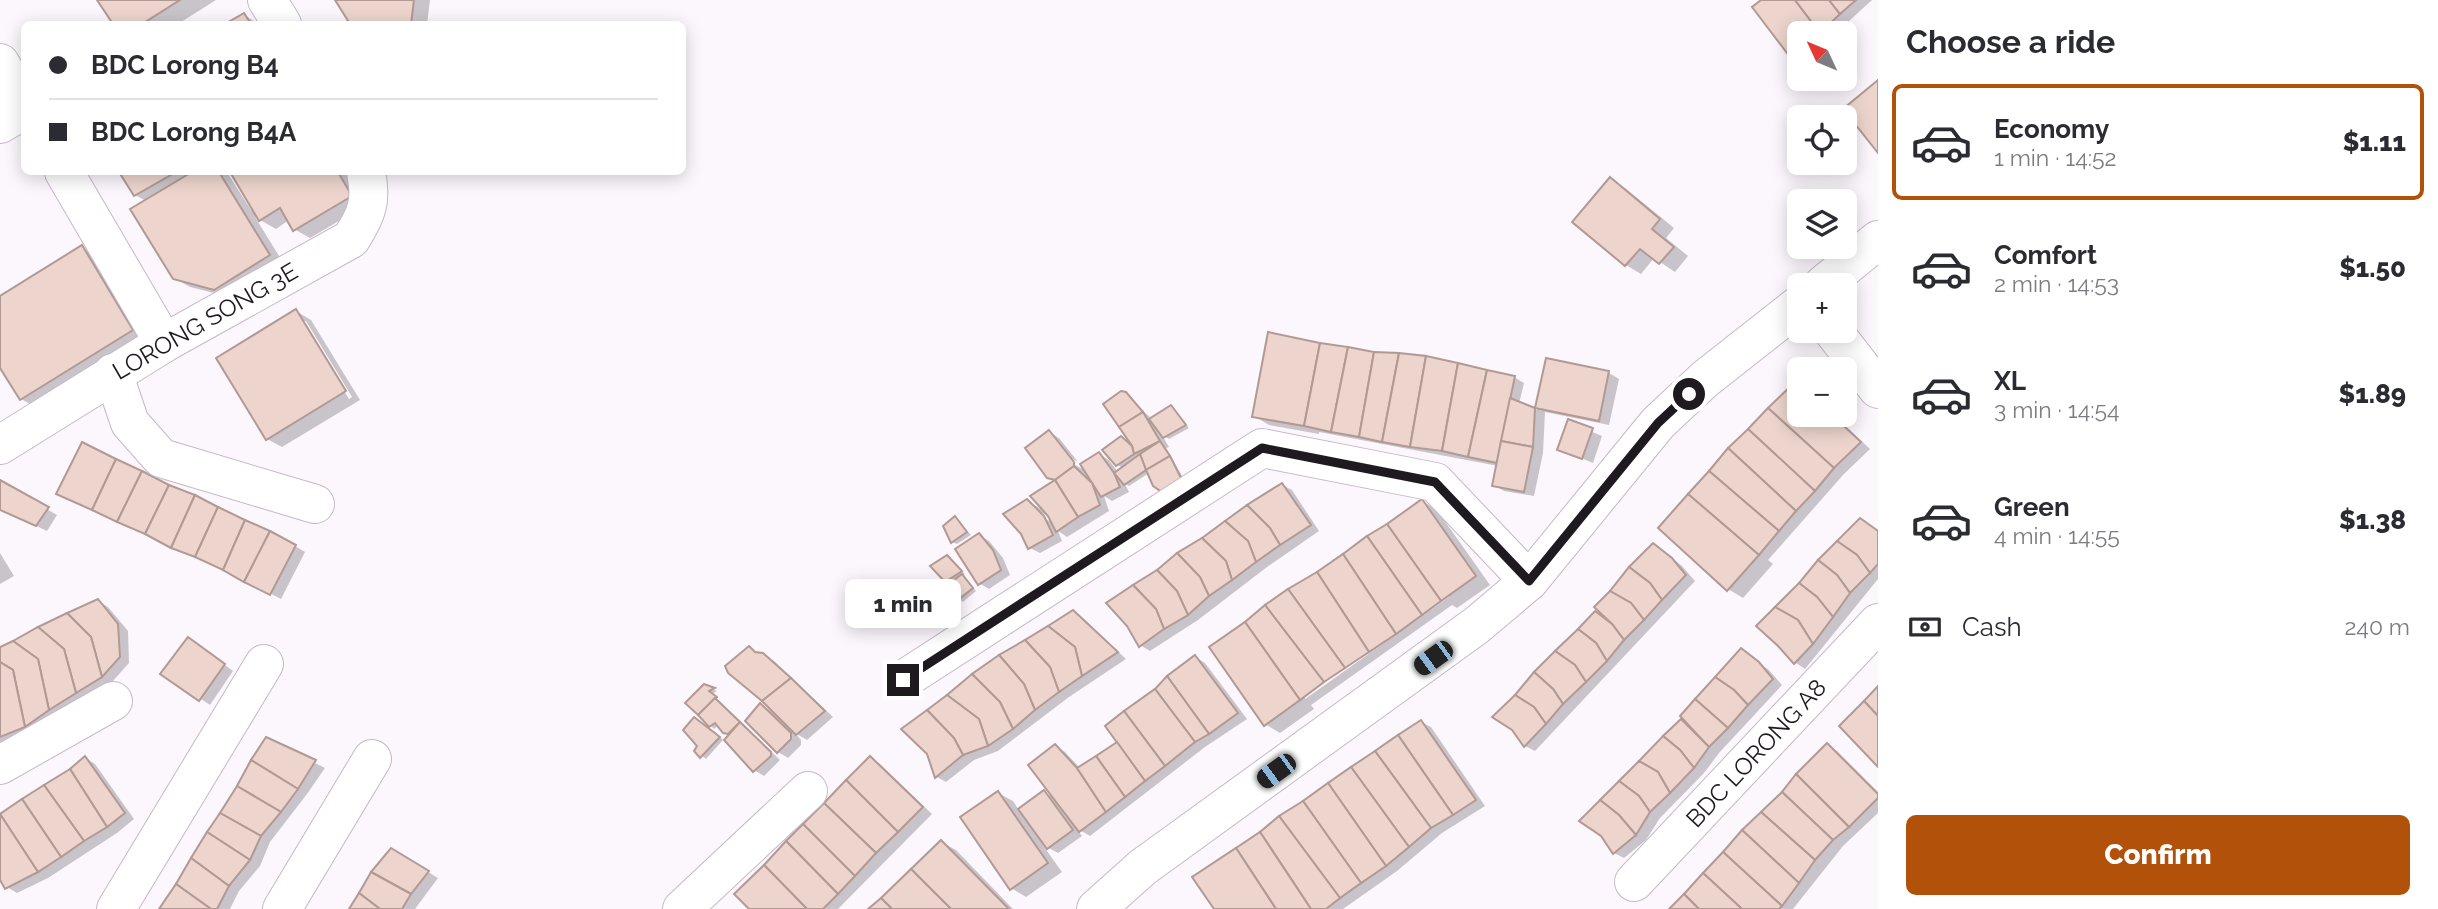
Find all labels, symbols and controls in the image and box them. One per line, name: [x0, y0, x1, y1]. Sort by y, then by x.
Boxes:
north arrow: [1787, 21, 1857, 91]
map controls: [1787, 21, 1857, 427]
text: Choose a ride: [1906, 23, 2115, 60]
text: BDC Lorong B4: [91, 50, 279, 80]
button: locate: [1787, 105, 1857, 175]
icon: car: [1910, 111, 1973, 174]
text: Economy: [1994, 114, 2109, 144]
text: BDC Lorong B4A: [91, 117, 296, 147]
text: $1.11: [2343, 127, 2406, 157]
text: 1 min · 14:52: [1994, 144, 2117, 171]
button: layers: [1787, 189, 1857, 259]
icon: car: [1910, 237, 1973, 300]
text: Comfort: [1994, 240, 2097, 270]
text: $1.50: [2339, 253, 2406, 283]
street label: LORONG SONG 3E: [107, 256, 303, 386]
text: 2 min · 14:53: [1994, 270, 2119, 297]
button: +: [1787, 273, 1857, 343]
button: −: [1787, 357, 1857, 427]
icon: car: [1910, 363, 1973, 426]
text: XL: [1994, 366, 2026, 396]
route start: [1673, 378, 1705, 410]
text: $1.89: [2339, 379, 2406, 409]
text: 3 min · 14:54: [1994, 396, 2120, 423]
icon: car: [1910, 489, 1973, 552]
text: Green: [1994, 492, 2070, 522]
text: $1.38: [2339, 505, 2406, 535]
text: 4 min · 14:55: [1994, 522, 2120, 549]
callout: 1 min: [845, 578, 961, 628]
text: 1 min: [873, 590, 933, 617]
icon: cash: [1906, 608, 1944, 646]
text: Cash: [1962, 612, 2022, 642]
text: 240 m: [2344, 613, 2410, 640]
car: [1410, 637, 1457, 679]
route end: [887, 664, 919, 696]
street label: BDC LORONG A8: [1680, 673, 1832, 833]
car: [1253, 750, 1300, 792]
button: Confirm: [1906, 815, 2410, 895]

